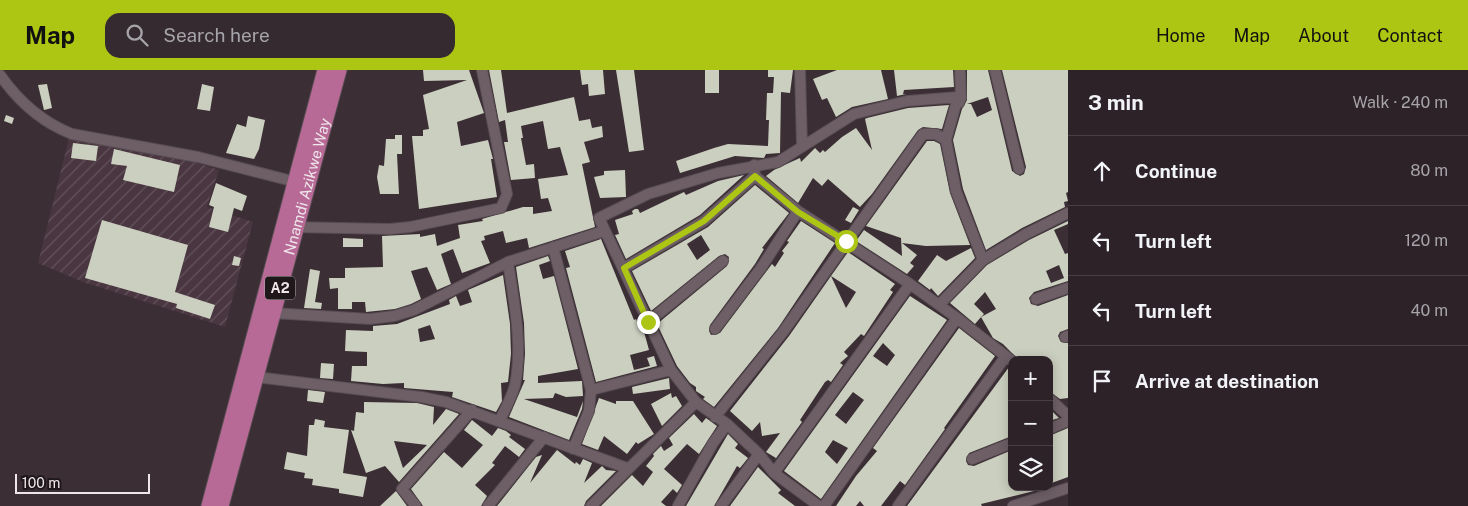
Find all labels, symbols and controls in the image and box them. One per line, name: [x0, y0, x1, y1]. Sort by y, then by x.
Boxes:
search box: [105, 13, 455, 58]
text: Map: [25, 21, 75, 49]
icon: search: [123, 21, 151, 49]
text: Search here: [163, 24, 270, 46]
text: Home: [1156, 25, 1206, 46]
text: Map: [1234, 25, 1270, 46]
text: About: [1298, 25, 1349, 46]
text: Contact: [1377, 25, 1443, 46]
text: 3 min: [1088, 90, 1144, 115]
text: Walk · 240 m: [1352, 93, 1448, 112]
street label: Nnamdi Azikwe Way: [280, 116, 334, 257]
icon: ahead: [1088, 157, 1116, 185]
text: Continue: [1135, 160, 1217, 182]
text: 80 m: [1410, 161, 1448, 180]
icon: left: [1088, 227, 1116, 255]
route start: [835, 230, 858, 253]
text: Turn left: [1135, 230, 1212, 252]
text: 120 m: [1404, 231, 1448, 250]
road number: A2: [265, 277, 295, 300]
icon: left: [1088, 297, 1116, 325]
text: Turn left: [1135, 300, 1212, 322]
text: 40 m: [1410, 301, 1448, 320]
route end: [637, 311, 660, 334]
map controls: [1008, 356, 1053, 491]
button: +: [1008, 356, 1053, 401]
icon: arrive: [1088, 367, 1116, 395]
text: Arrive at destination: [1135, 370, 1319, 392]
button: −: [1008, 401, 1053, 446]
button: layers: [1008, 446, 1053, 491]
scale bar: [15, 471, 150, 494]
text: 100 m: [22, 475, 60, 491]

